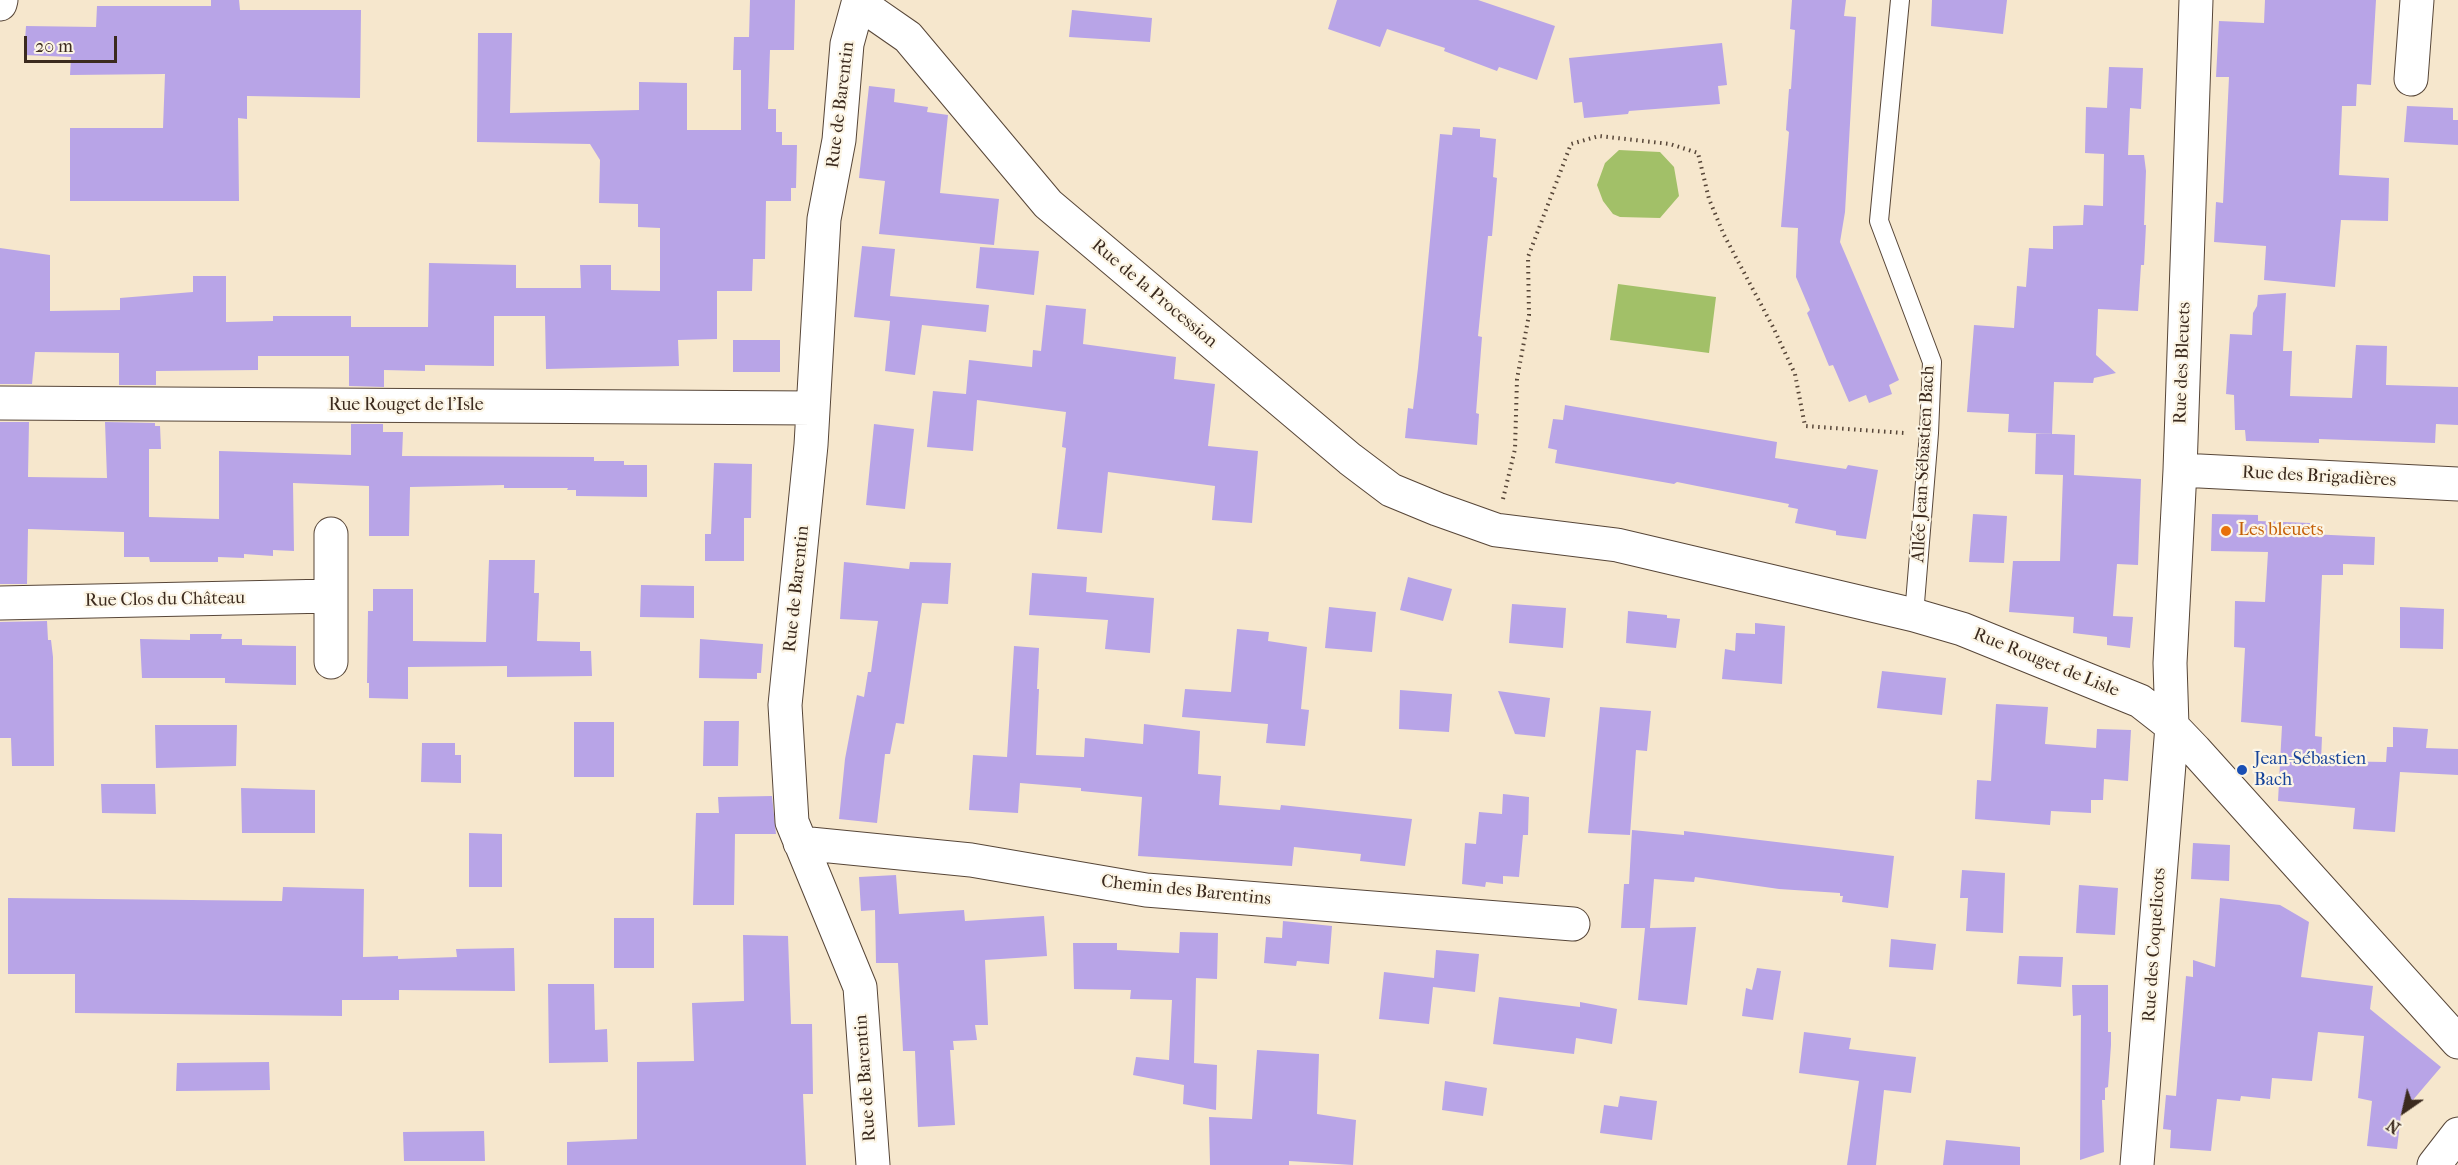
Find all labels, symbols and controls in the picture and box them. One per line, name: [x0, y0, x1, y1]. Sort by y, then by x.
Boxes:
scale bar: [27, 24, 120, 62]
text: 20 m: [35, 36, 73, 57]
street label: Rue de Barentin: [823, 41, 859, 169]
street label: Rue de la Procession: [1087, 235, 1221, 353]
street label: Rue des Bleuets: [2170, 301, 2196, 425]
street label: Allée Jean-Sébastien Bach: [1908, 365, 1940, 563]
street label: Rue Rouget de l'Isle: [328, 395, 484, 417]
street label: Rue des Brigadières: [2241, 462, 2397, 492]
place label: Les bleuets: [2238, 520, 2323, 542]
marker: Les bleuets: [2219, 524, 2233, 538]
street label: Rue de Barentin: [780, 525, 814, 653]
street label: Rue Clos du Château: [85, 588, 245, 612]
street label: Rue Rouget de Lisle: [1970, 624, 2122, 702]
place label: Jean-Sébastien Bach: [2254, 749, 2366, 792]
marker: Jean-Sébastien Bach: [2235, 763, 2249, 777]
street label: Rue des Coquelicots: [2139, 867, 2171, 1023]
street label: Chemin des Barentins: [1100, 871, 1272, 911]
street label: Rue de Barentin: [851, 1014, 881, 1142]
north arrow: [2374, 1081, 2434, 1141]
text: N: [2383, 1115, 2404, 1138]

